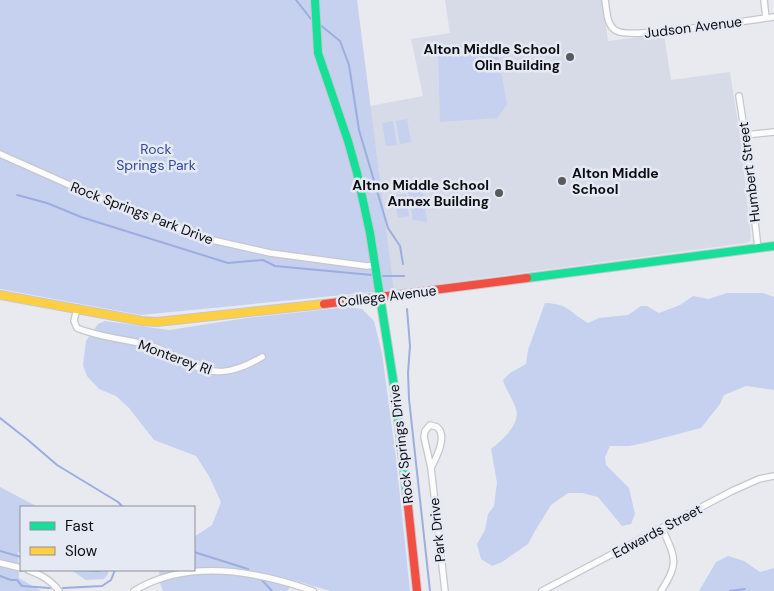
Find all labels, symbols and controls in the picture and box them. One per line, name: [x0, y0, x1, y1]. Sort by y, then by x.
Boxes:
street label: Judson Avenue: [643, 12, 743, 42]
place label: Alton Middle School Olin Building: [424, 40, 560, 74]
marker: Alton Middle School Olin Building: [564, 51, 576, 63]
street label: Humbert Street: [734, 121, 764, 223]
park label: Rock Springs Park: [116, 140, 196, 174]
place label: Alton Middle School: [572, 164, 659, 198]
marker: Alton Middle School: [556, 175, 568, 187]
place label: Altno Middle School Annex Building: [352, 176, 489, 210]
street label: Rock Springs Park Drive: [68, 177, 216, 249]
marker: Altno Middle School Annex Building: [493, 187, 505, 199]
street label: College Avenue: [337, 281, 437, 311]
street label: Monterey Rl: [136, 335, 214, 379]
street label: Rock Springs Drive: [385, 383, 417, 505]
street label: Park Drive: [425, 497, 449, 563]
street label: Edwards Street: [609, 500, 705, 562]
legend: [20, 506, 195, 571]
text: Fast: [65, 516, 94, 536]
text: Slow: [65, 541, 98, 561]

